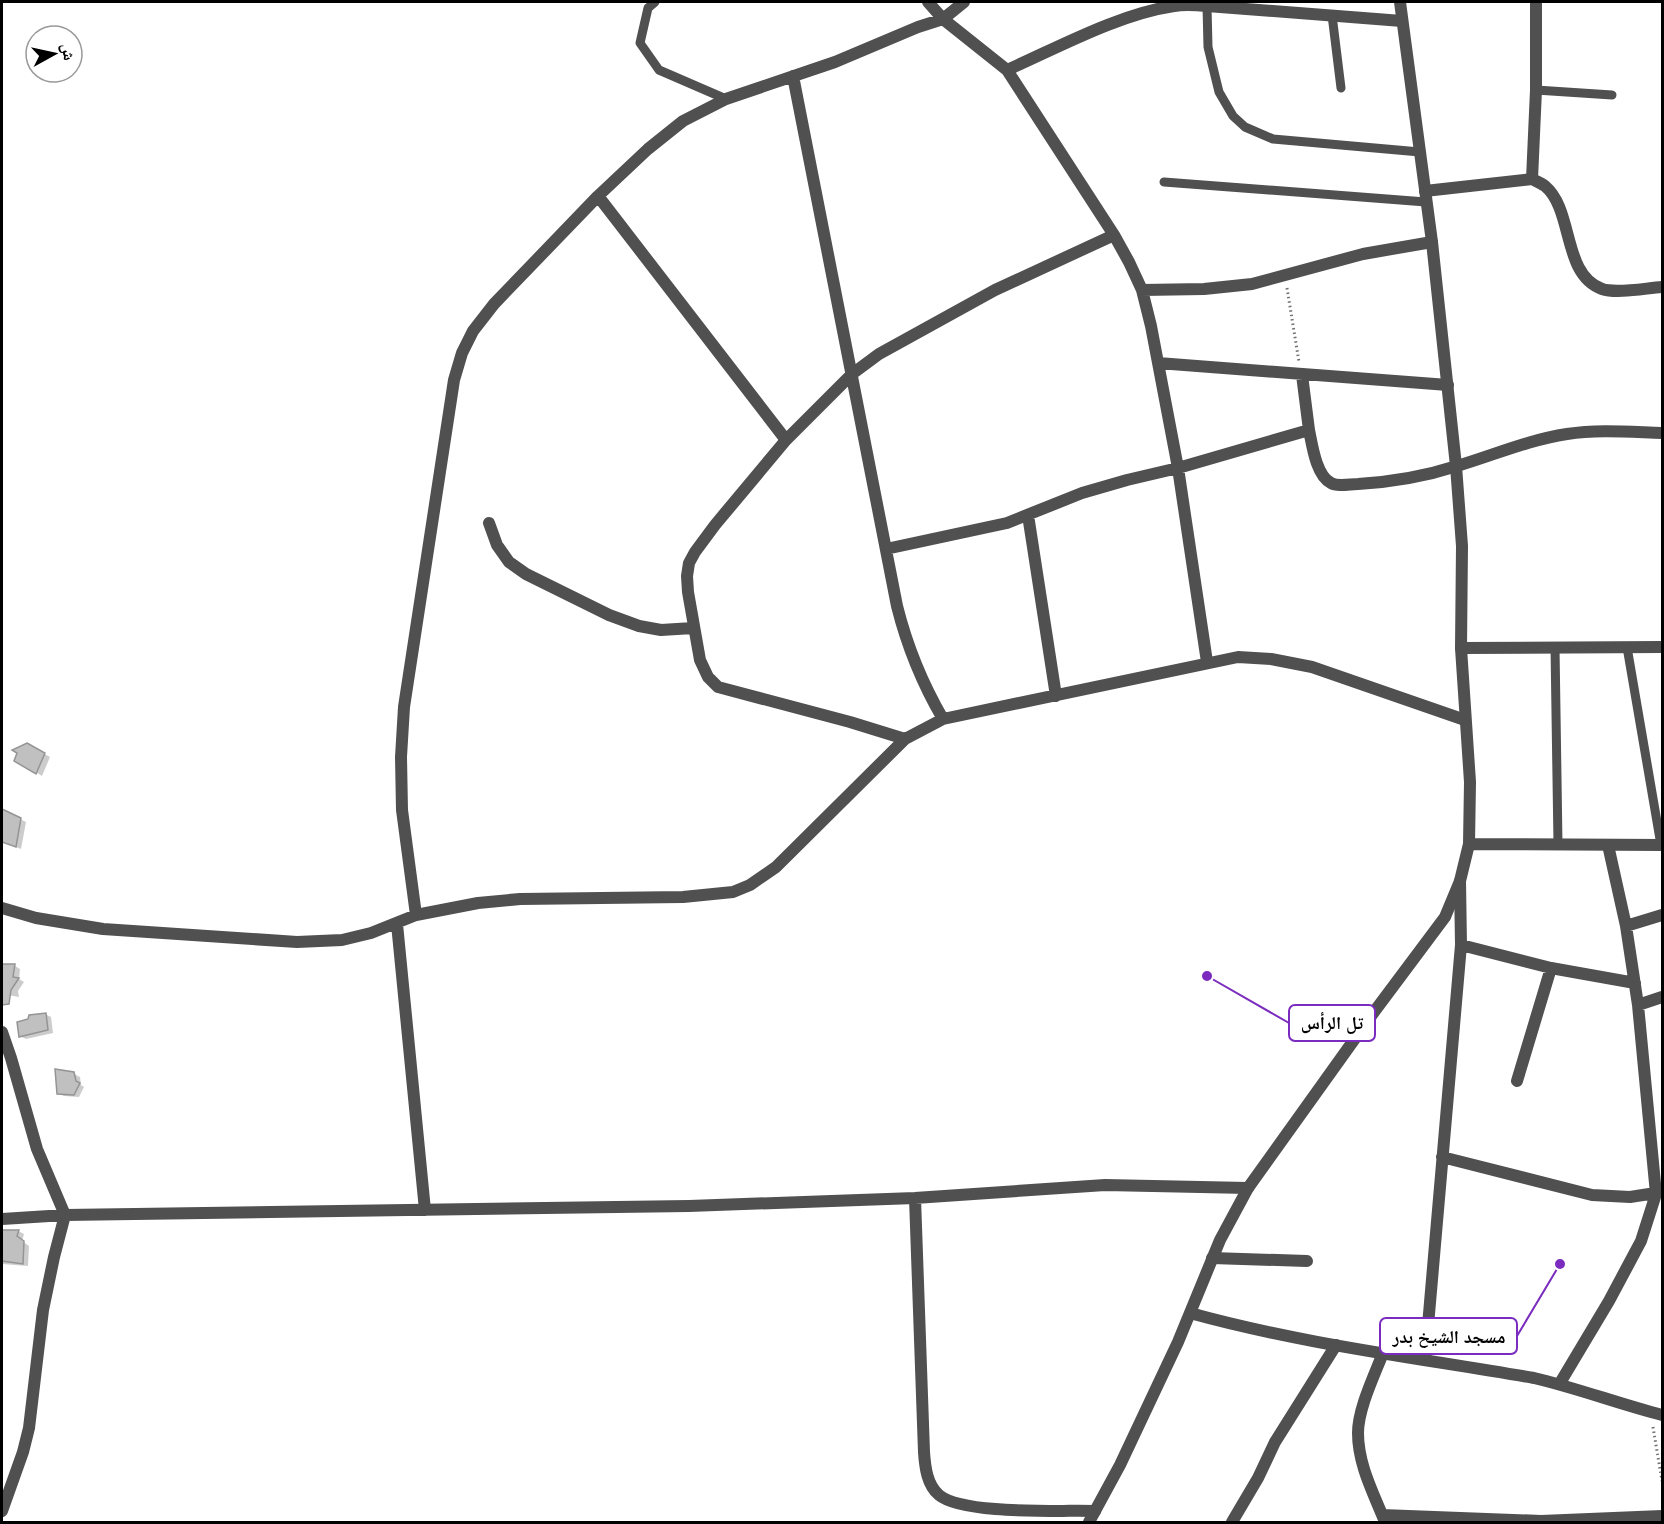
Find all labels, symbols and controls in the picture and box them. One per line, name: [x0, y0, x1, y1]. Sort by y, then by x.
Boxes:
north arrow: [24, 24, 84, 84]
text: ش: [56, 42, 80, 62]
callout: تل الرأس: [1289, 1005, 1375, 1041]
text: تل الرأس: [1301, 1011, 1363, 1035]
callout: مسجد الشيخ بدر: [1380, 1318, 1517, 1354]
text: مسجد الشيخ بدر: [1392, 1325, 1505, 1349]

